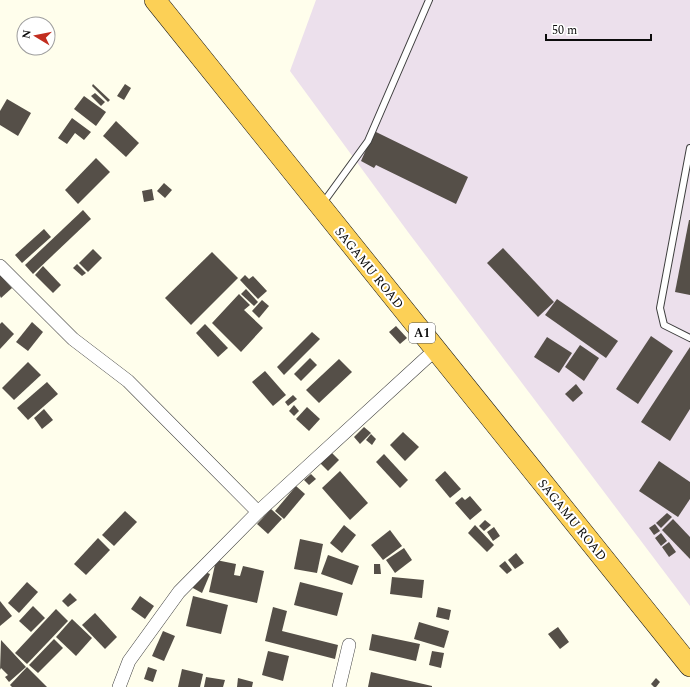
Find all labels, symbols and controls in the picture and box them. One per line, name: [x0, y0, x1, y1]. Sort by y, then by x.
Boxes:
north arrow: [16, 16, 56, 56]
scale bar: [546, 16, 651, 42]
text: 50 m: [552, 21, 577, 40]
text: N: [17, 28, 36, 40]
street label: SAGAMU ROAD: [330, 223, 408, 313]
road number: A1: [409, 323, 435, 343]
street label: SAGAMU ROAD: [533, 475, 611, 565]

